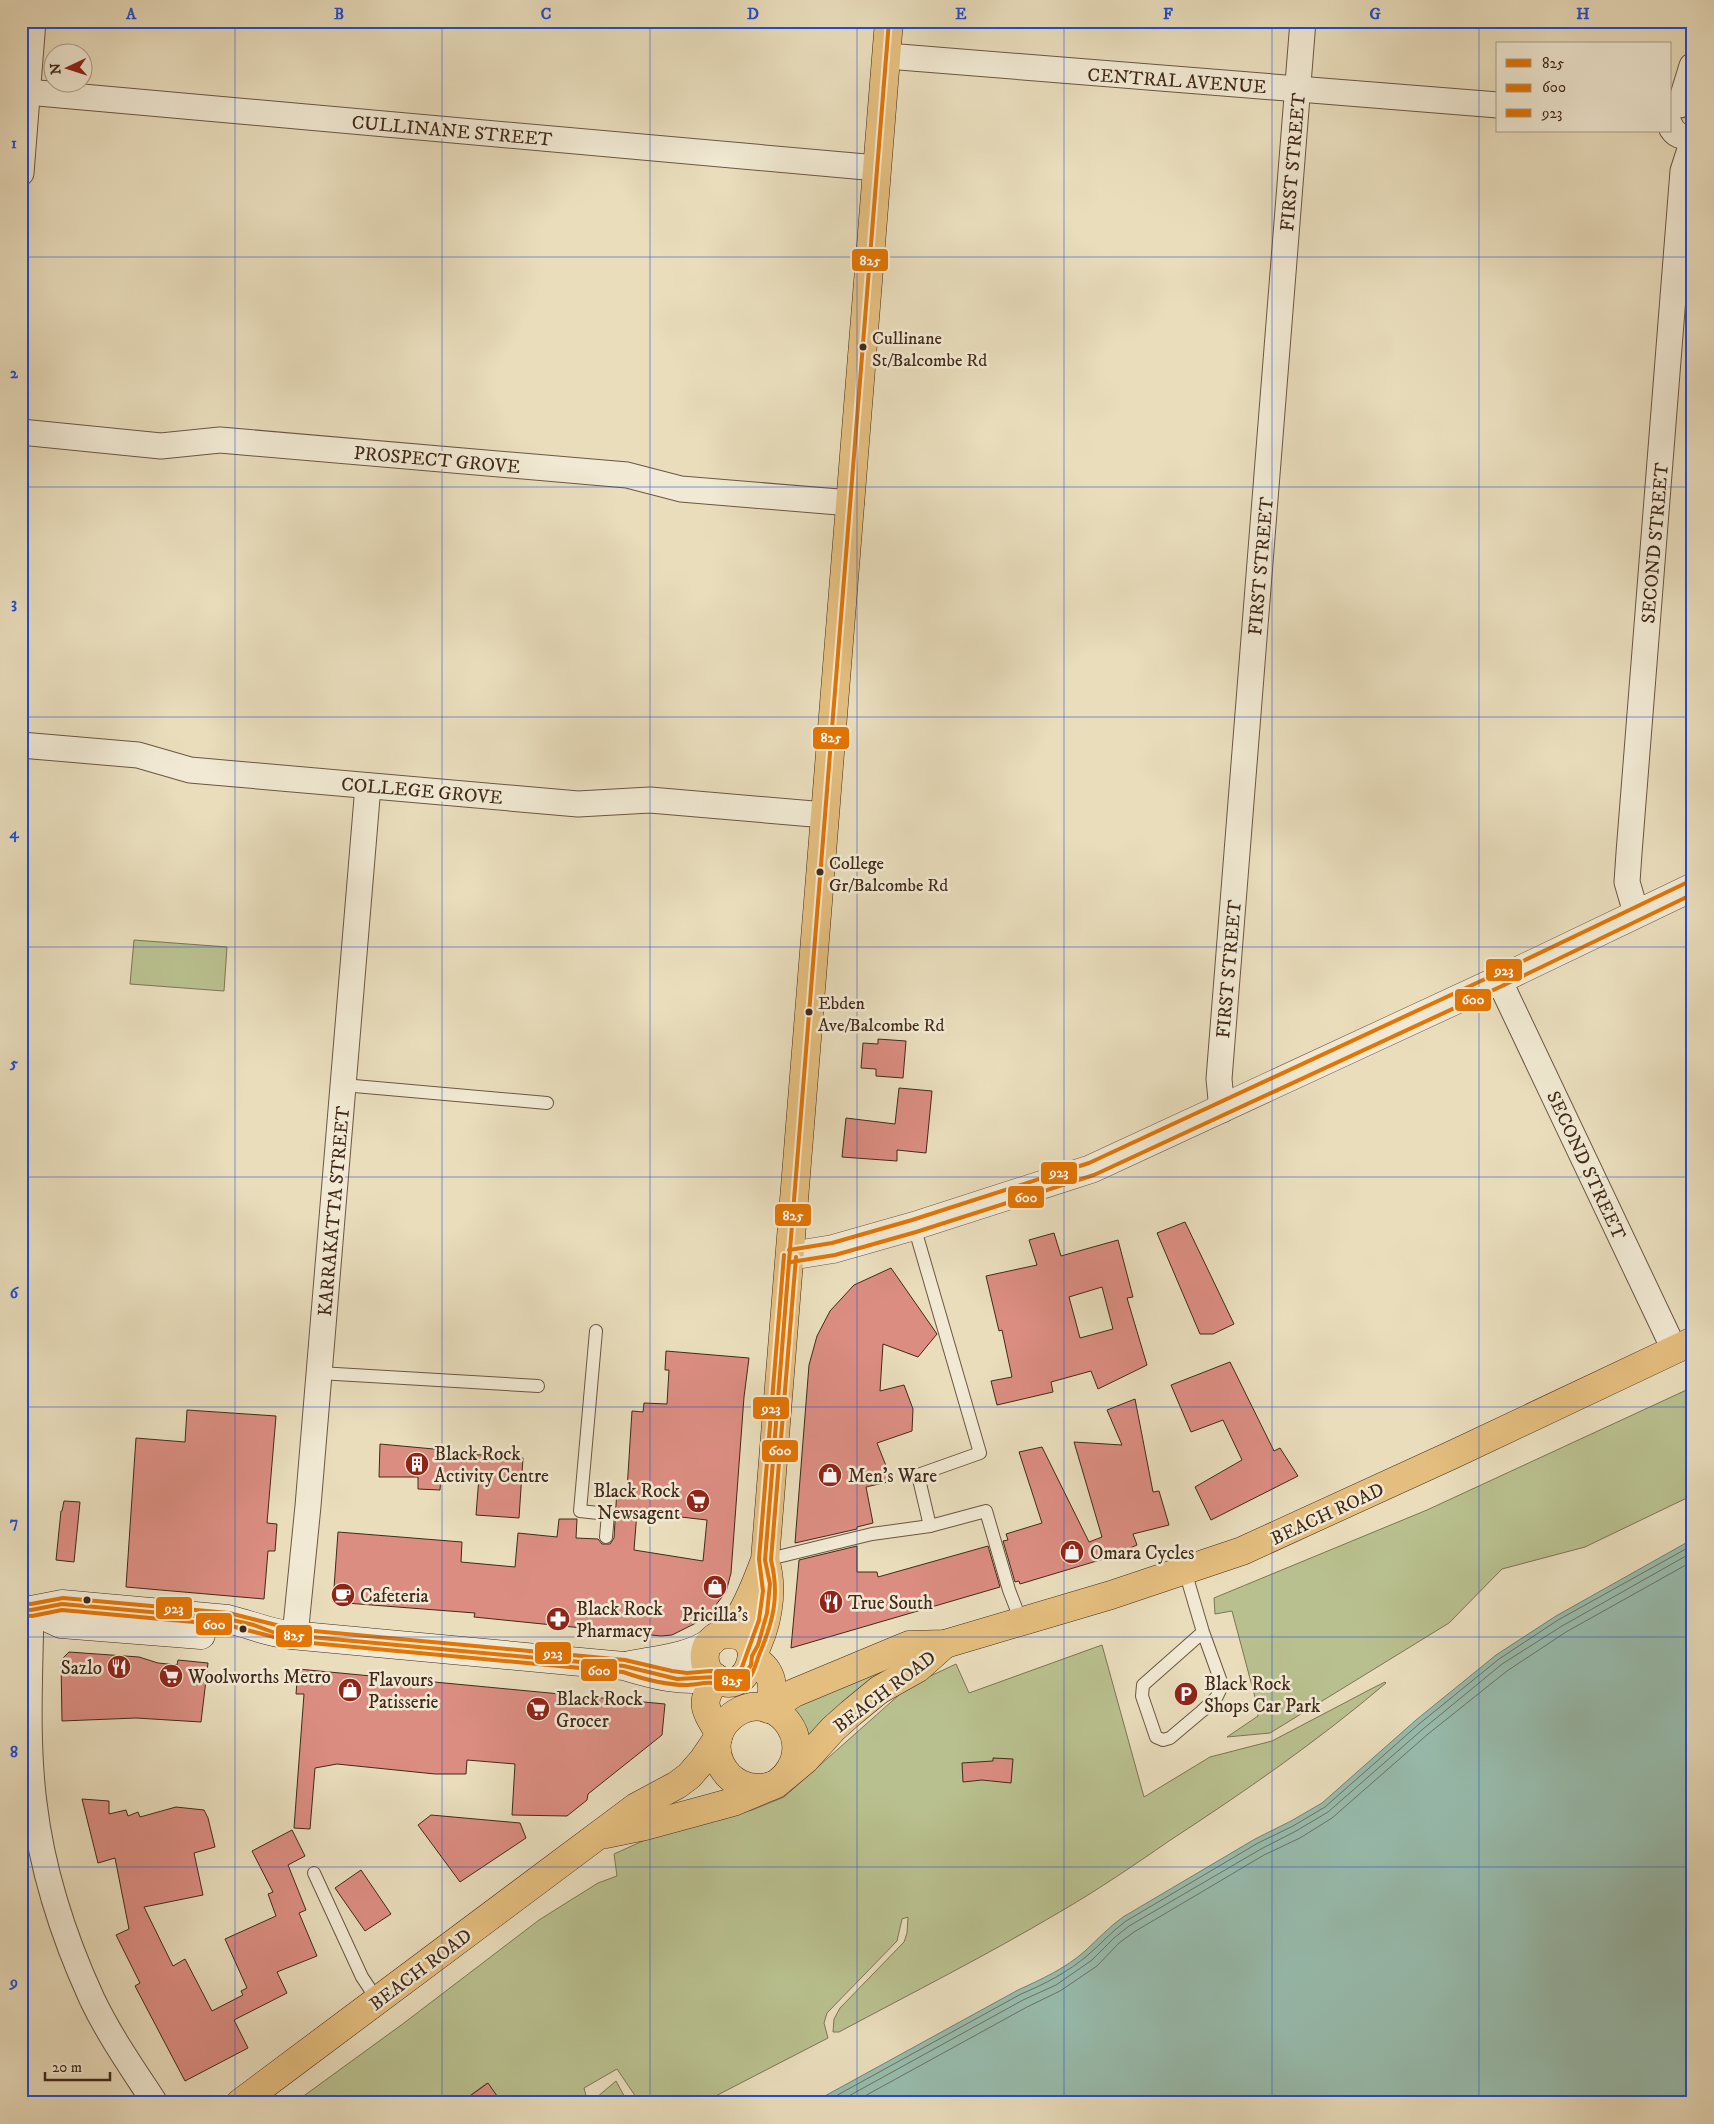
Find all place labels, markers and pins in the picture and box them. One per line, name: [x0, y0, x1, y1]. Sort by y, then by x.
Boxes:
place label: Cullinane St/Balcombe Rd: [872, 328, 987, 372]
marker: Cullinane St/Balcombe Rd: [858, 342, 868, 352]
place label: College Gr/Balcombe Rd: [829, 853, 948, 897]
marker: College Gr/Balcombe Rd: [815, 867, 825, 877]
place label: Ebden Ave/Balcombe Rd: [818, 993, 944, 1037]
marker: Ebden Ave/Balcombe Rd: [804, 1007, 814, 1017]
place label: Black Rock Activity Centre: [434, 1443, 549, 1488]
building icon: Black Rock Activity Centre: [404, 1451, 430, 1477]
shop icon: Men's Ware: [817, 1462, 843, 1488]
place label: Men's Ware: [848, 1465, 937, 1488]
place label: Black Rock Newsagent: [593, 1480, 681, 1525]
supermarket icon: Black Rock Newsagent: [685, 1488, 711, 1514]
shop icon: Omara Cycles: [1059, 1539, 1085, 1565]
place label: Omara Cycles: [1090, 1542, 1194, 1565]
shop icon: Pricilla's: [702, 1574, 728, 1600]
cafe icon: Cafeteria: [330, 1582, 356, 1608]
place label: Cafeteria: [360, 1585, 429, 1608]
restaurant icon: True South: [818, 1589, 844, 1615]
place label: True South: [848, 1592, 933, 1615]
unlabelled marker: [82, 1595, 92, 1605]
place label: Black Rock Pharmacy: [576, 1598, 663, 1643]
place label: Pricilla's: [682, 1604, 748, 1627]
pharmacy icon: Black Rock Pharmacy: [545, 1606, 571, 1632]
unlabelled marker: [238, 1624, 248, 1634]
restaurant icon: Sazlo: [106, 1654, 132, 1680]
place label: Sazlo: [61, 1657, 102, 1680]
supermarket icon: Woolworths Metro: [158, 1663, 184, 1689]
place label: Woolworths Metro: [187, 1666, 331, 1689]
place label: Flavours Patisserie: [368, 1669, 439, 1714]
place label: Black Rock Shops Car Park: [1204, 1673, 1321, 1718]
shop icon: Flavours Patisserie: [337, 1677, 363, 1703]
parking icon: Black Rock Shops Car Park: [1173, 1681, 1199, 1707]
place label: Black Rock Grocer: [556, 1688, 643, 1733]
supermarket icon: Black Rock Grocer: [525, 1696, 551, 1722]

